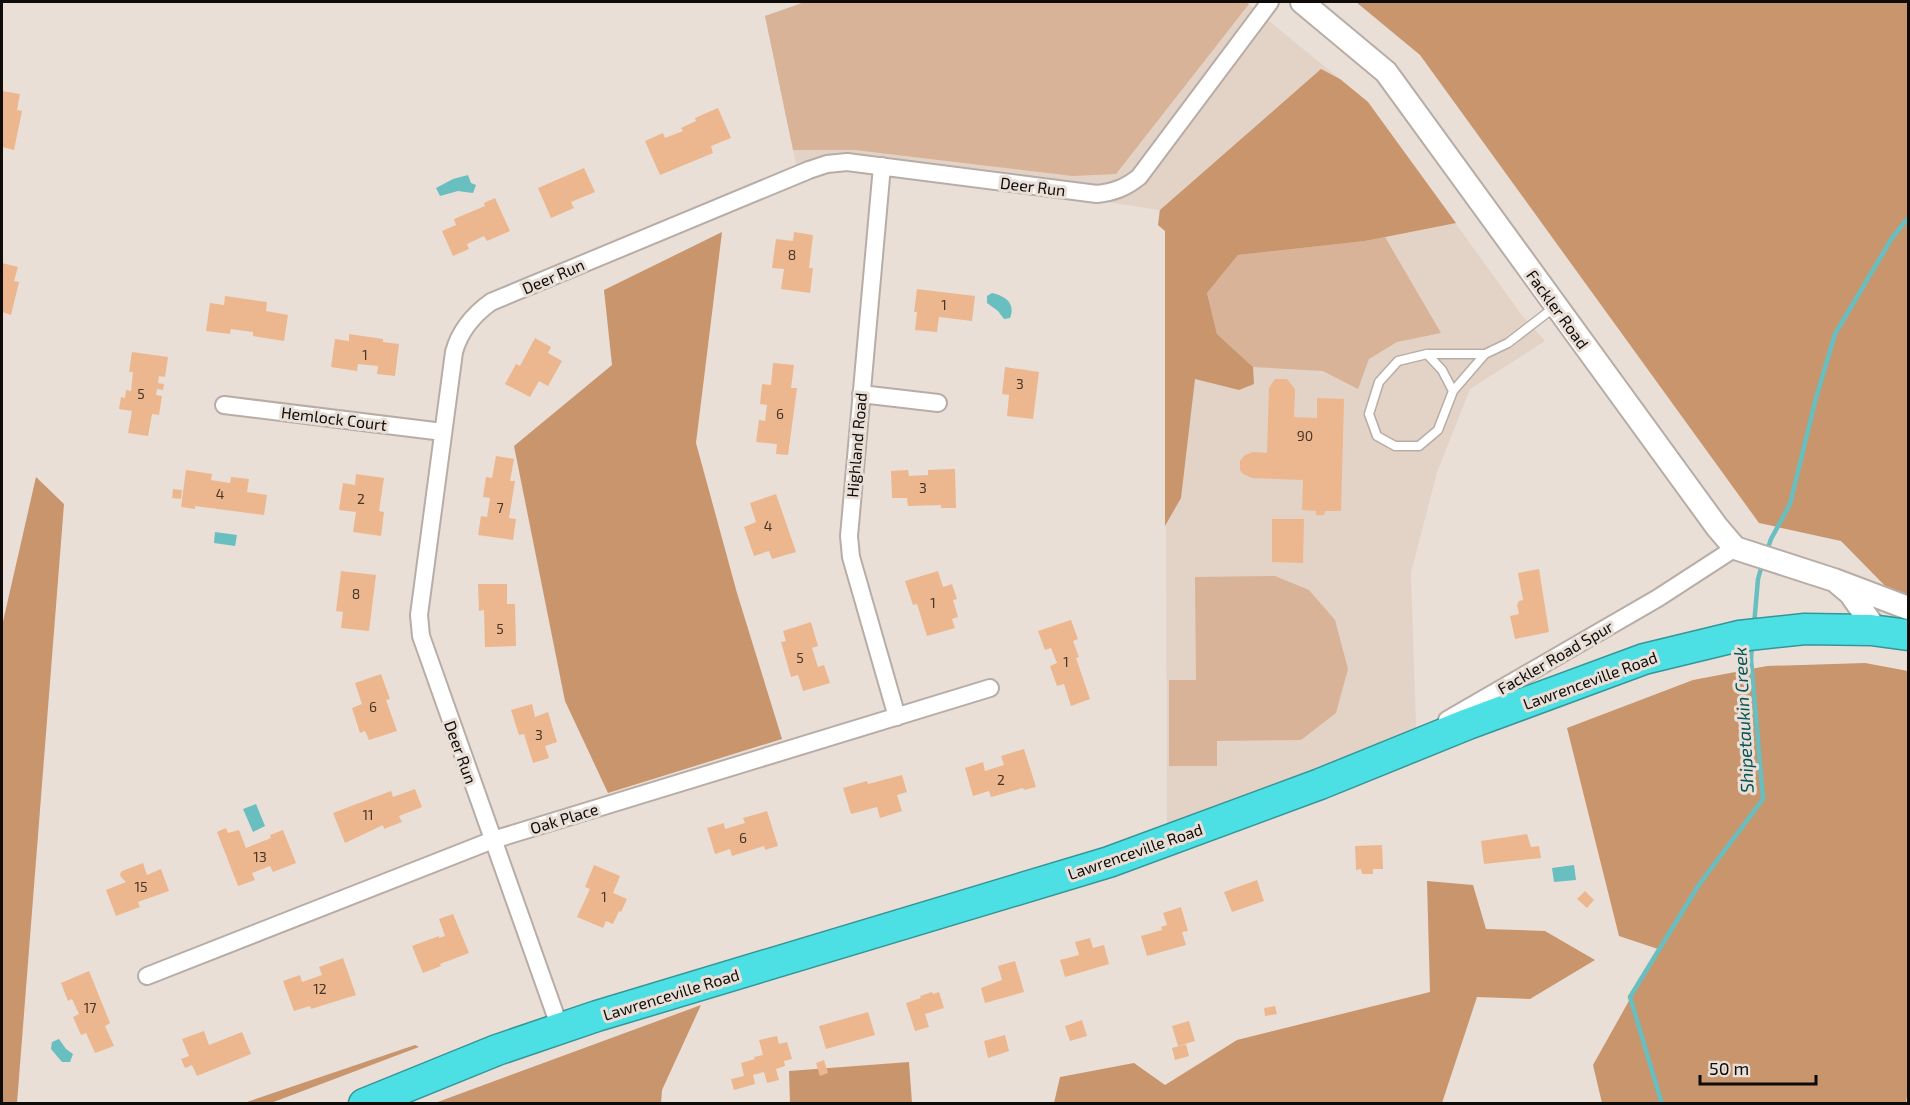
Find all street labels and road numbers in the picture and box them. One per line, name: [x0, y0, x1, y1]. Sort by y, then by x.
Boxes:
street label: Deer Run: [999, 173, 1067, 199]
street label: Deer Run: [519, 254, 587, 298]
street label: Fackler Road: [1523, 266, 1593, 352]
street label: Highland Road: [842, 392, 870, 498]
street label: Hemlock Court: [280, 402, 388, 434]
street label: Fackler Road Spur: [1494, 616, 1617, 698]
street label: Lawrenceville Road: [1520, 647, 1660, 713]
street label: Deer Run: [441, 718, 481, 786]
street label: Oak Place: [528, 799, 600, 837]
street label: Lawrenceville Road: [1065, 819, 1205, 883]
street label: Lawrenceville Road: [601, 964, 741, 1024]

